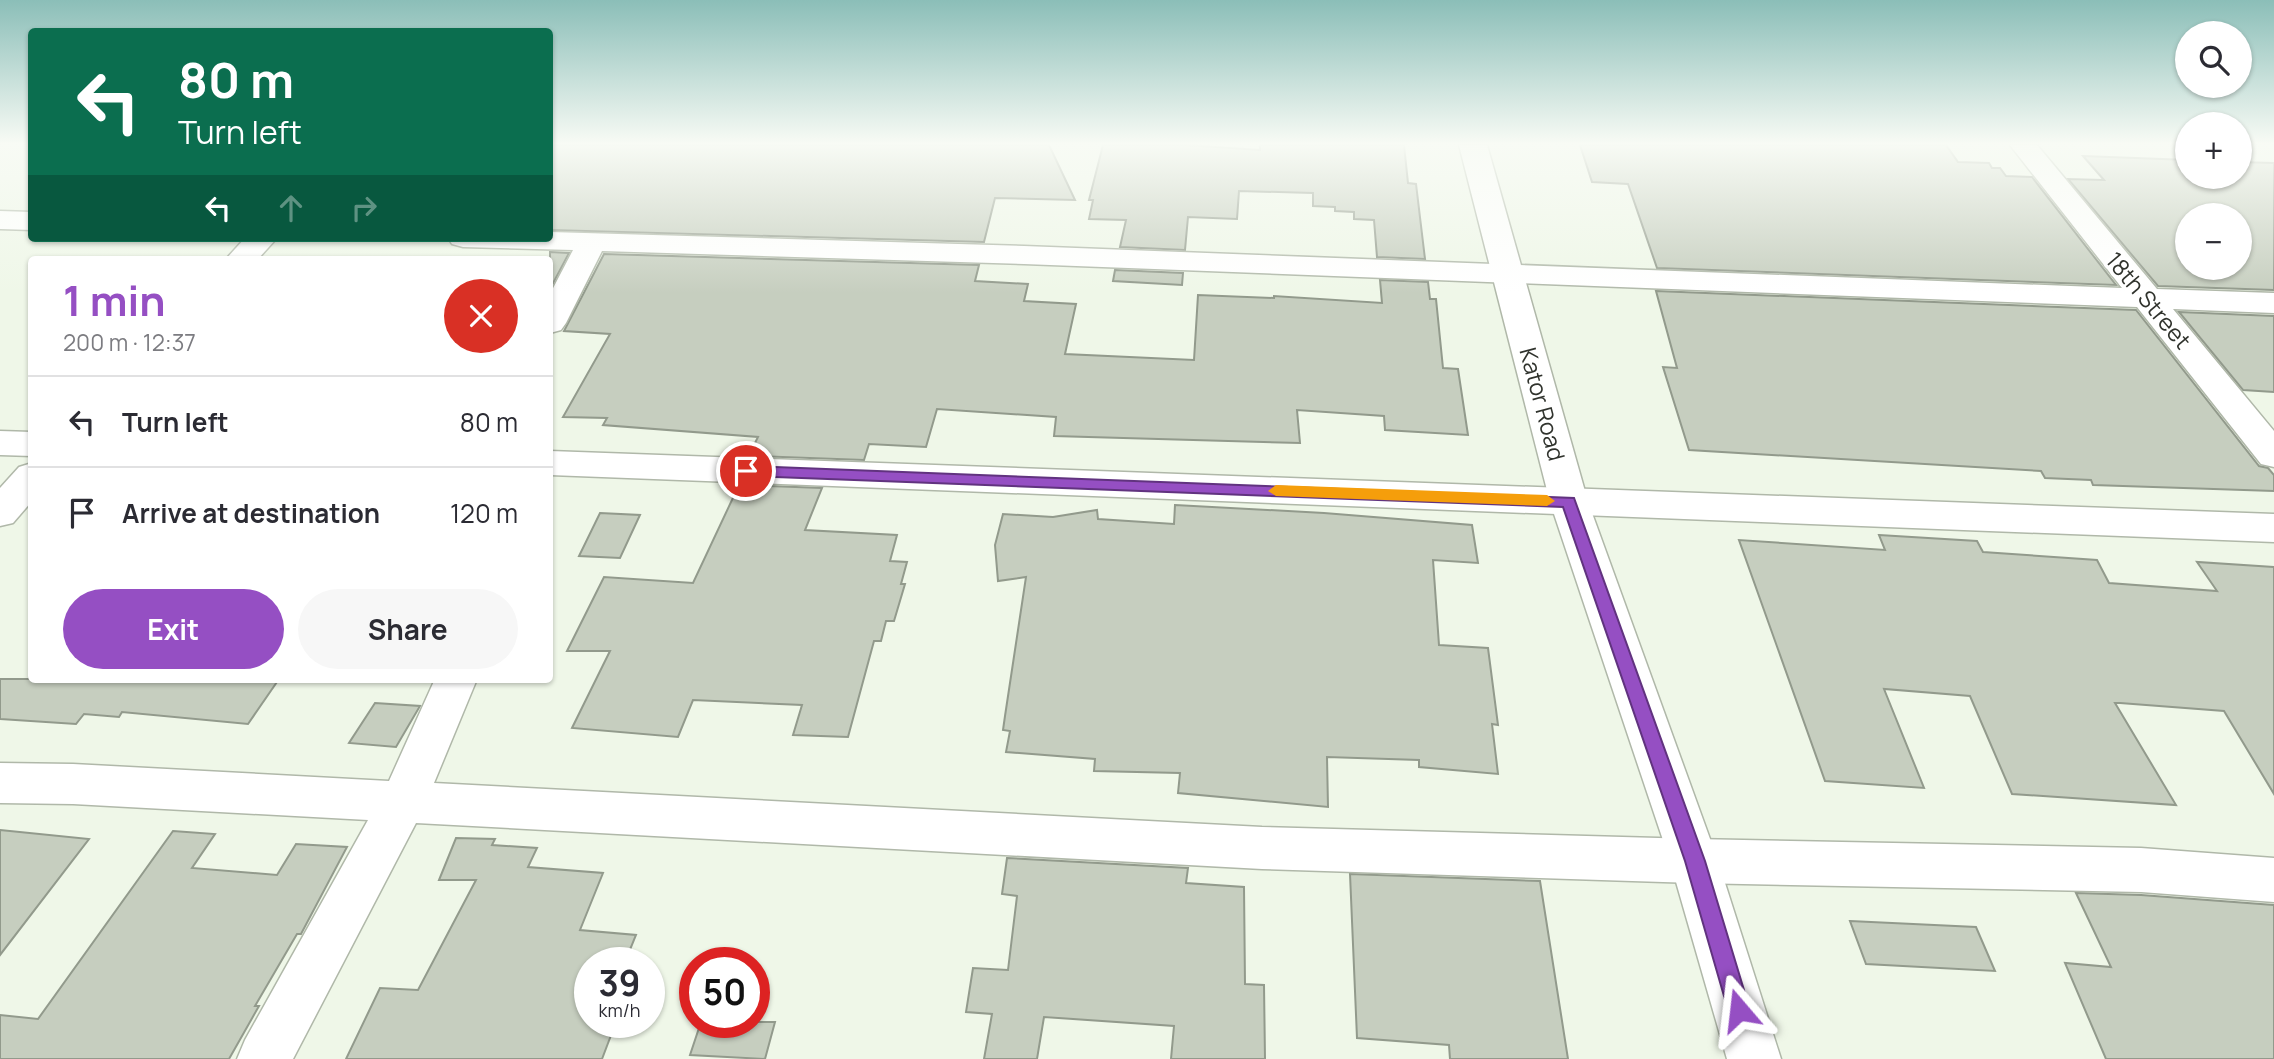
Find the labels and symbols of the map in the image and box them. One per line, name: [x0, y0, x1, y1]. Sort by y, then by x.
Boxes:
street label: 18th Street: [2099, 245, 2199, 355]
street label: Kator Road: [1513, 344, 1573, 464]
pin: [716, 441, 776, 501]
speed limit sign: 50: [679, 947, 770, 1038]
position arrow: [1702, 973, 1776, 1047]

